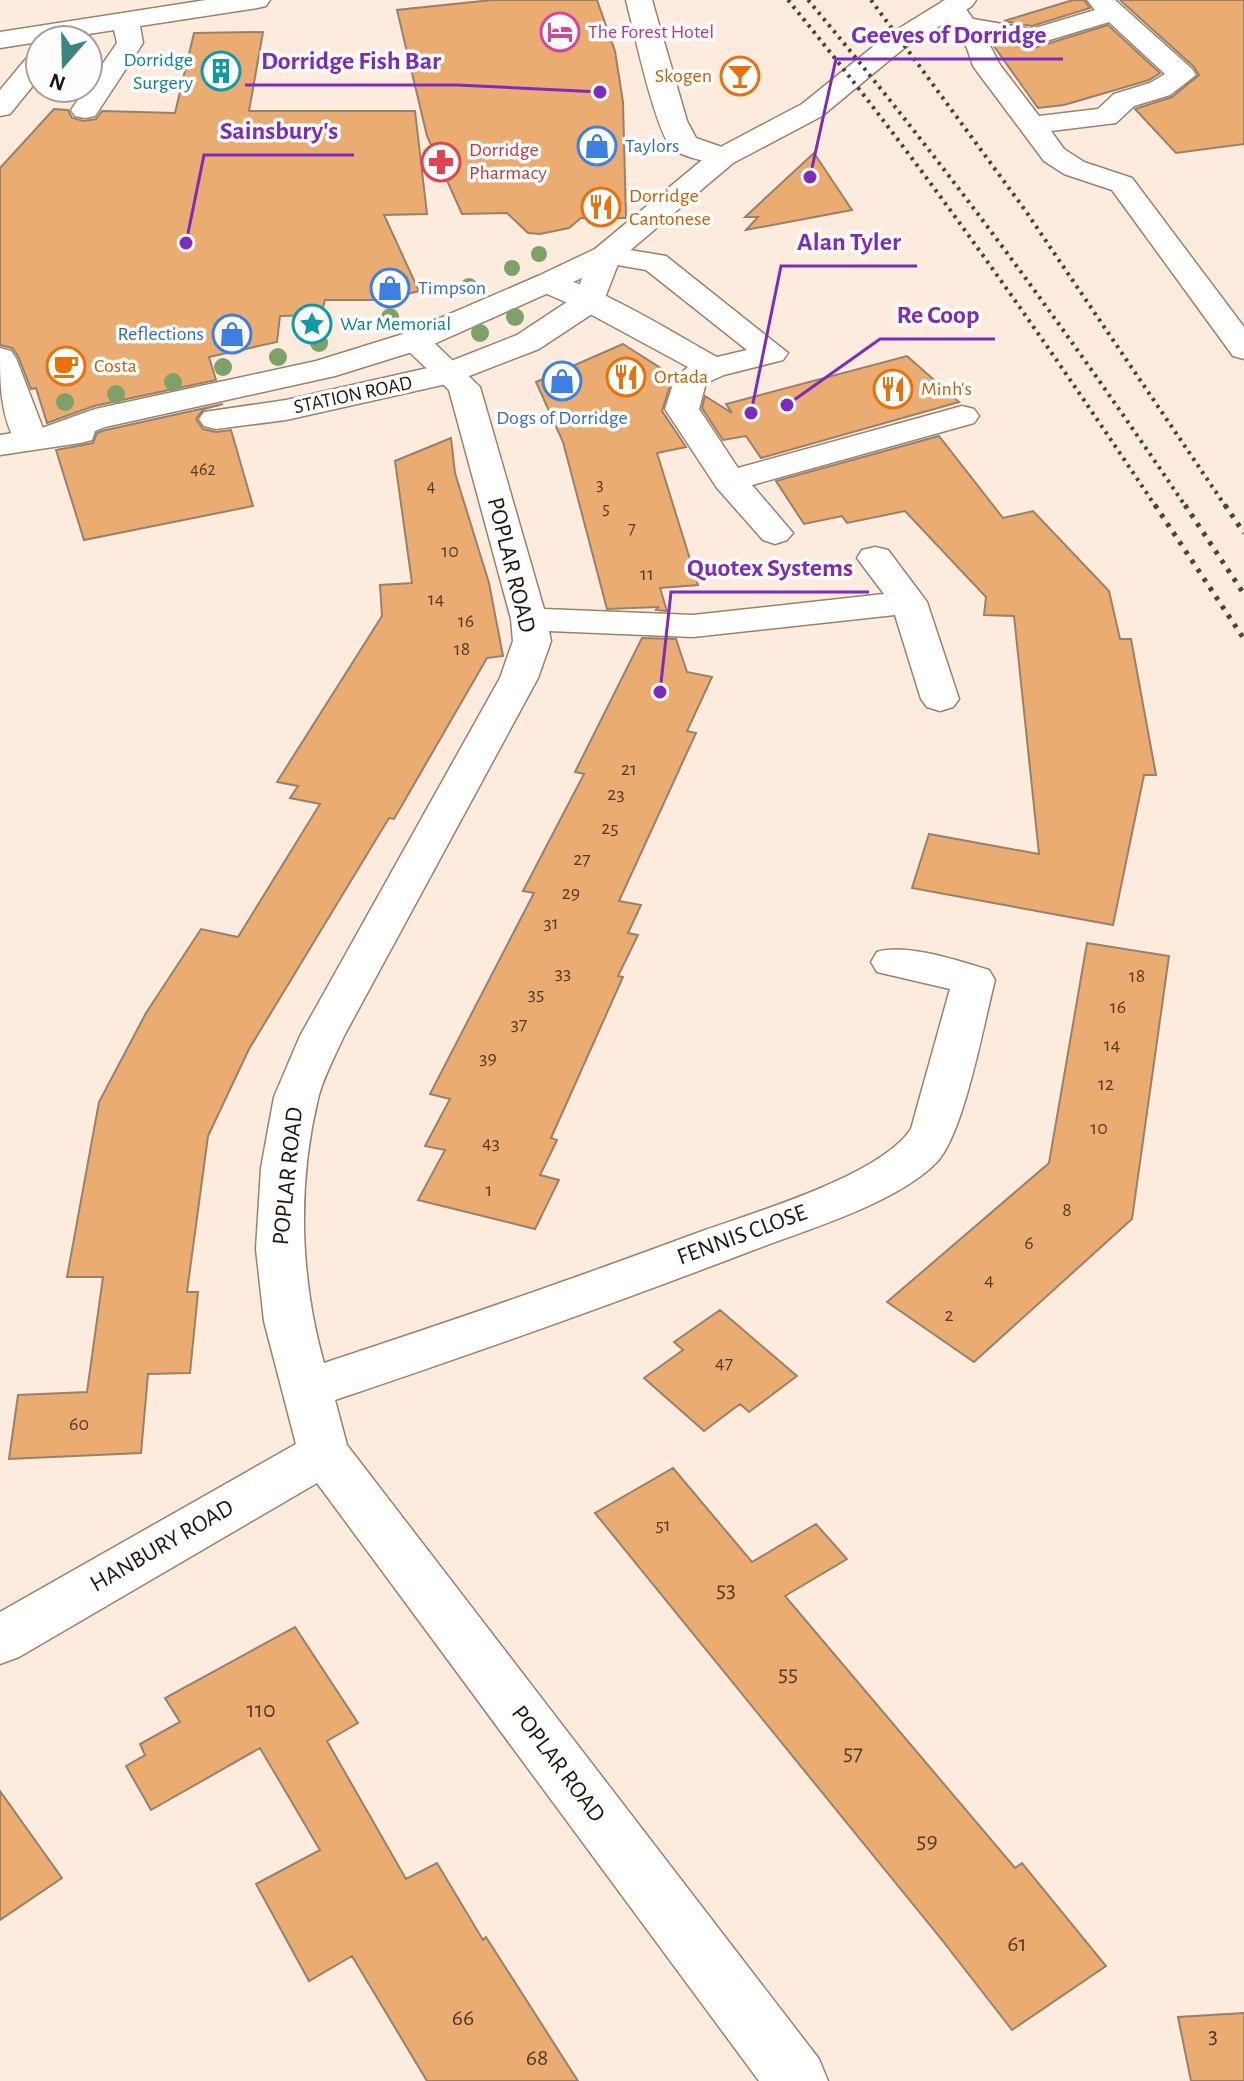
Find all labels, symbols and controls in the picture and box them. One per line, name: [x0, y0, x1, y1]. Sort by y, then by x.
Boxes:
callout: Geeves of Dorridge: [836, 9, 1063, 59]
hotel icon: The Forest Hotel: [539, 11, 581, 53]
place label: The Forest Hotel: [588, 22, 714, 42]
text: Geeves of Dorridge: [851, 22, 1047, 48]
north arrow: [24, 24, 104, 104]
callout: Dorridge Fish Bar: [245, 35, 457, 85]
text: Dorridge Fish Bar: [261, 48, 441, 74]
place label: Dorridge Surgery: [123, 50, 193, 93]
building icon: Dorridge Surgery: [200, 50, 242, 92]
bar icon: Skogen: [719, 55, 761, 97]
place label: Skogen: [655, 66, 712, 86]
text: N: [47, 69, 68, 95]
callout: Sainsbury's: [204, 105, 354, 155]
text: Sainsbury's: [220, 118, 338, 144]
shop icon: Taylors: [576, 125, 618, 167]
place label: Taylors: [625, 136, 679, 156]
place label: Dorridge Pharmacy: [469, 140, 547, 183]
pharmacy icon: Dorridge Pharmacy: [420, 141, 462, 183]
restaurant icon: Dorridge Cantonese: [580, 186, 622, 228]
place label: Dorridge Cantonese: [629, 186, 711, 229]
callout: Alan Tyler: [781, 216, 917, 266]
text: Alan Tyler: [797, 229, 901, 255]
shop icon: Timpson: [369, 267, 411, 309]
place label: Timpson: [418, 278, 486, 298]
callout: Re Coop: [880, 289, 995, 339]
text: Re Coop: [897, 302, 979, 328]
place icon: War Memorial: [291, 303, 333, 345]
shop icon: Reflections: [211, 313, 253, 355]
place label: War Memorial: [340, 314, 451, 334]
place label: Reflections: [118, 324, 204, 344]
cafe icon: Costa: [45, 345, 87, 387]
place label: Costa: [94, 356, 137, 376]
restaurant icon: Ortada: [605, 356, 647, 398]
shop icon: Dogs of Dorridge: [541, 360, 583, 402]
place label: Ortada: [654, 367, 708, 387]
restaurant icon: Minh's: [872, 368, 914, 410]
street label: STATION ROAD: [292, 373, 414, 417]
place label: Minh's: [921, 379, 972, 399]
place label: Dogs of Dorridge: [496, 408, 628, 428]
house number: 462: [190, 461, 216, 479]
house number: 3: [596, 476, 604, 494]
house number: 4: [427, 478, 436, 496]
street label: POPLAR ROAD: [483, 495, 539, 635]
house number: 5: [602, 500, 610, 518]
house number: 7: [628, 520, 636, 538]
house number: 10: [441, 541, 459, 561]
callout: Quotex Systems: [671, 542, 869, 592]
text: Quotex Systems: [687, 555, 853, 581]
house number: 11: [640, 564, 654, 584]
house number: 14: [428, 589, 444, 609]
house number: 16: [458, 611, 474, 631]
house number: 18: [454, 639, 470, 659]
house number: 21: [621, 759, 637, 779]
house number: 23: [607, 784, 625, 804]
house number: 25: [601, 818, 619, 838]
house number: 27: [573, 849, 591, 869]
house number: 29: [562, 883, 580, 903]
house number: 31: [543, 913, 559, 933]
house number: 33: [555, 963, 571, 983]
house number: 18: [1129, 966, 1145, 986]
house number: 35: [528, 984, 544, 1004]
house number: 16: [1110, 997, 1126, 1017]
house number: 37: [511, 1014, 527, 1034]
house number: 14: [1104, 1035, 1120, 1055]
house number: 39: [479, 1048, 497, 1068]
house number: 12: [1098, 1074, 1114, 1094]
street label: POPLAR ROAD: [269, 1106, 307, 1246]
house number: 10: [1090, 1118, 1108, 1138]
house number: 43: [482, 1133, 500, 1153]
house number: 1: [486, 1180, 492, 1200]
street label: FENNIS CLOSE: [674, 1200, 811, 1270]
house number: 8: [1062, 1200, 1072, 1220]
house number: 6: [1024, 1233, 1034, 1253]
house number: 4: [984, 1270, 994, 1290]
house number: 2: [944, 1305, 954, 1325]
house number: 47: [715, 1353, 733, 1373]
house number: 60: [69, 1414, 89, 1434]
street label: HANBURY ROAD: [86, 1495, 238, 1597]
house number: 51: [655, 1515, 671, 1535]
house number: 53: [716, 1578, 736, 1602]
house number: 55: [778, 1662, 798, 1686]
house number: 110: [246, 1698, 276, 1722]
street label: POPLAR ROAD: [507, 1701, 609, 1827]
house number: 57: [843, 1741, 863, 1765]
house number: 59: [916, 1829, 938, 1853]
house number: 61: [1007, 1932, 1027, 1956]
house number: 66: [452, 2006, 474, 2030]
house number: 3: [1208, 2024, 1218, 2048]
house number: 68: [526, 2046, 548, 2070]

